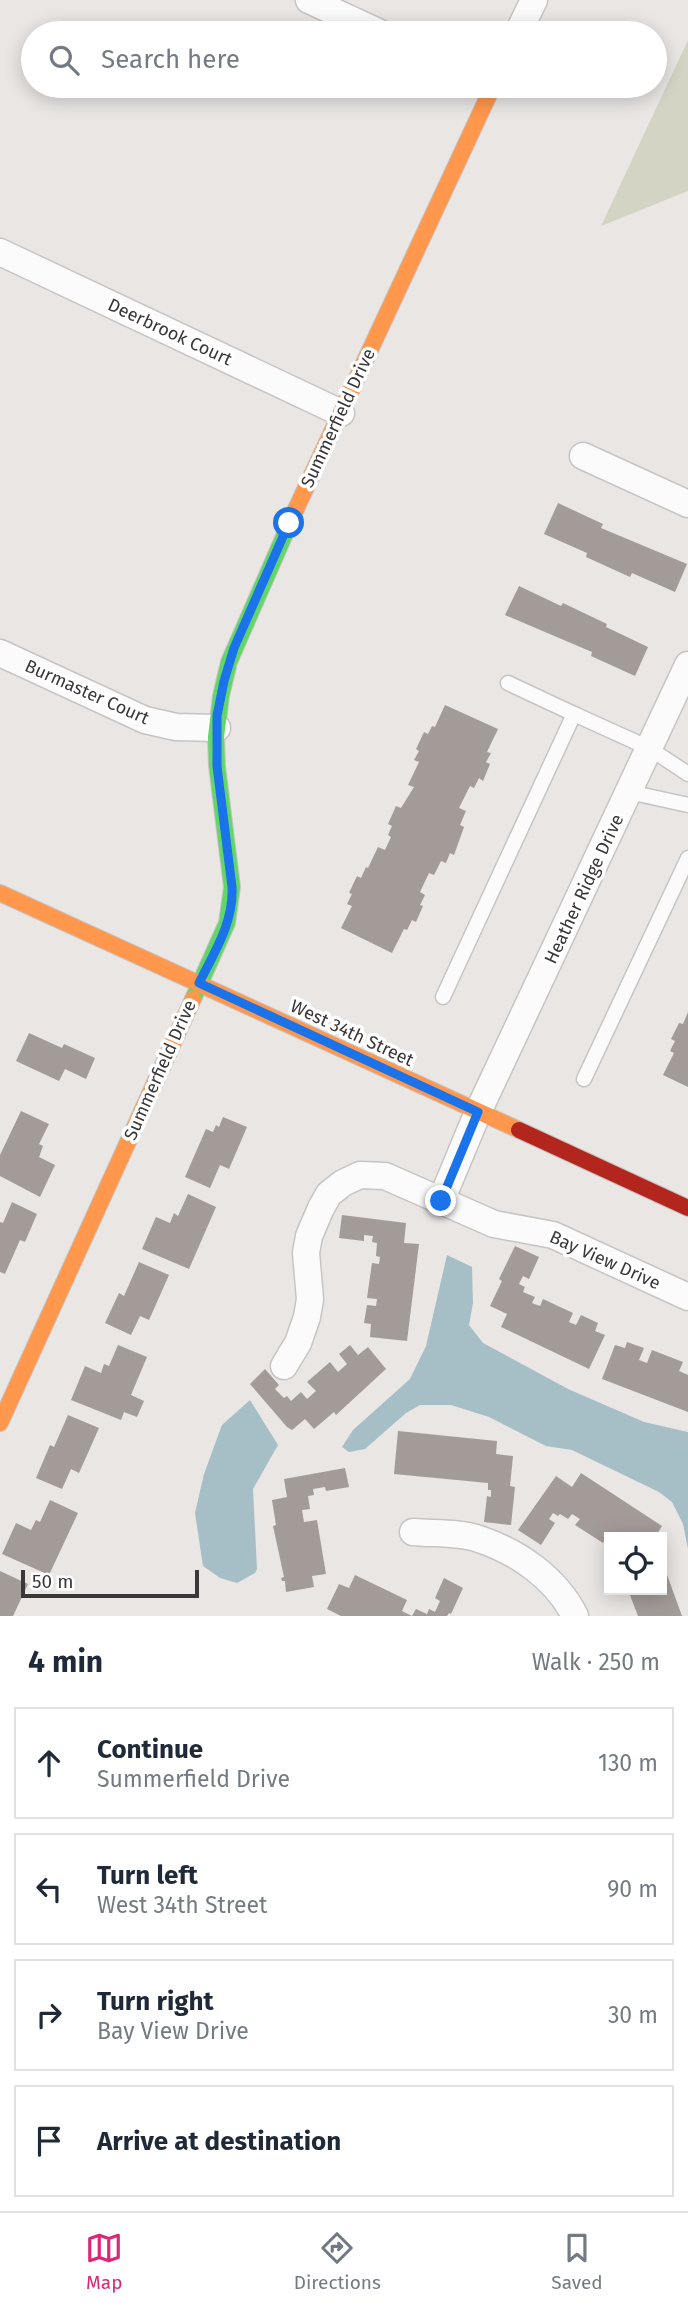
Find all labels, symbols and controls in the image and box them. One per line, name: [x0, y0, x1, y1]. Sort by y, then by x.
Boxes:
search box: [21, 21, 667, 98]
icon: search: [45, 41, 83, 79]
text: Search here: [101, 44, 240, 75]
street label: Deerbrook Court: [104, 294, 236, 371]
street label: Summerfield Drive: [296, 345, 380, 491]
route start: [273, 507, 304, 538]
street label: Burmaster Court: [21, 655, 153, 729]
street label: Heather Ridge Drive: [540, 811, 628, 967]
street label: West 34th Street: [287, 995, 418, 1071]
street label: Summerfield Drive: [119, 997, 201, 1143]
route end: [425, 1185, 456, 1216]
street label: Bay View Drive: [546, 1226, 664, 1294]
map controls: [604, 1532, 667, 1595]
button: locate: [604, 1532, 667, 1595]
scale bar: [21, 1567, 200, 1599]
text: 50 m: [32, 1570, 73, 1593]
text: 4 min: [28, 1644, 103, 1680]
text: Walk · 250 m: [532, 1648, 660, 1676]
text: Continue: [97, 1734, 203, 1765]
icon: ahead: [30, 1744, 68, 1782]
text: 130 m: [598, 1749, 658, 1777]
text: Summerfield Drive: [97, 1765, 290, 1793]
text: Turn left: [97, 1860, 198, 1891]
icon: left: [30, 1870, 68, 1908]
text: 90 m: [607, 1875, 658, 1903]
text: West 34th Street: [97, 1891, 267, 1919]
text: Turn right: [97, 1986, 214, 2017]
icon: right: [30, 1996, 68, 2034]
text: 30 m: [608, 2001, 658, 2029]
text: Bay View Drive: [97, 2017, 249, 2045]
icon: arrive: [30, 2122, 68, 2160]
text: Arrive at destination: [97, 2126, 341, 2157]
tab: Map: [85, 2229, 123, 2294]
tab: Directions: [294, 2229, 381, 2294]
tab: Saved: [551, 2229, 603, 2294]

